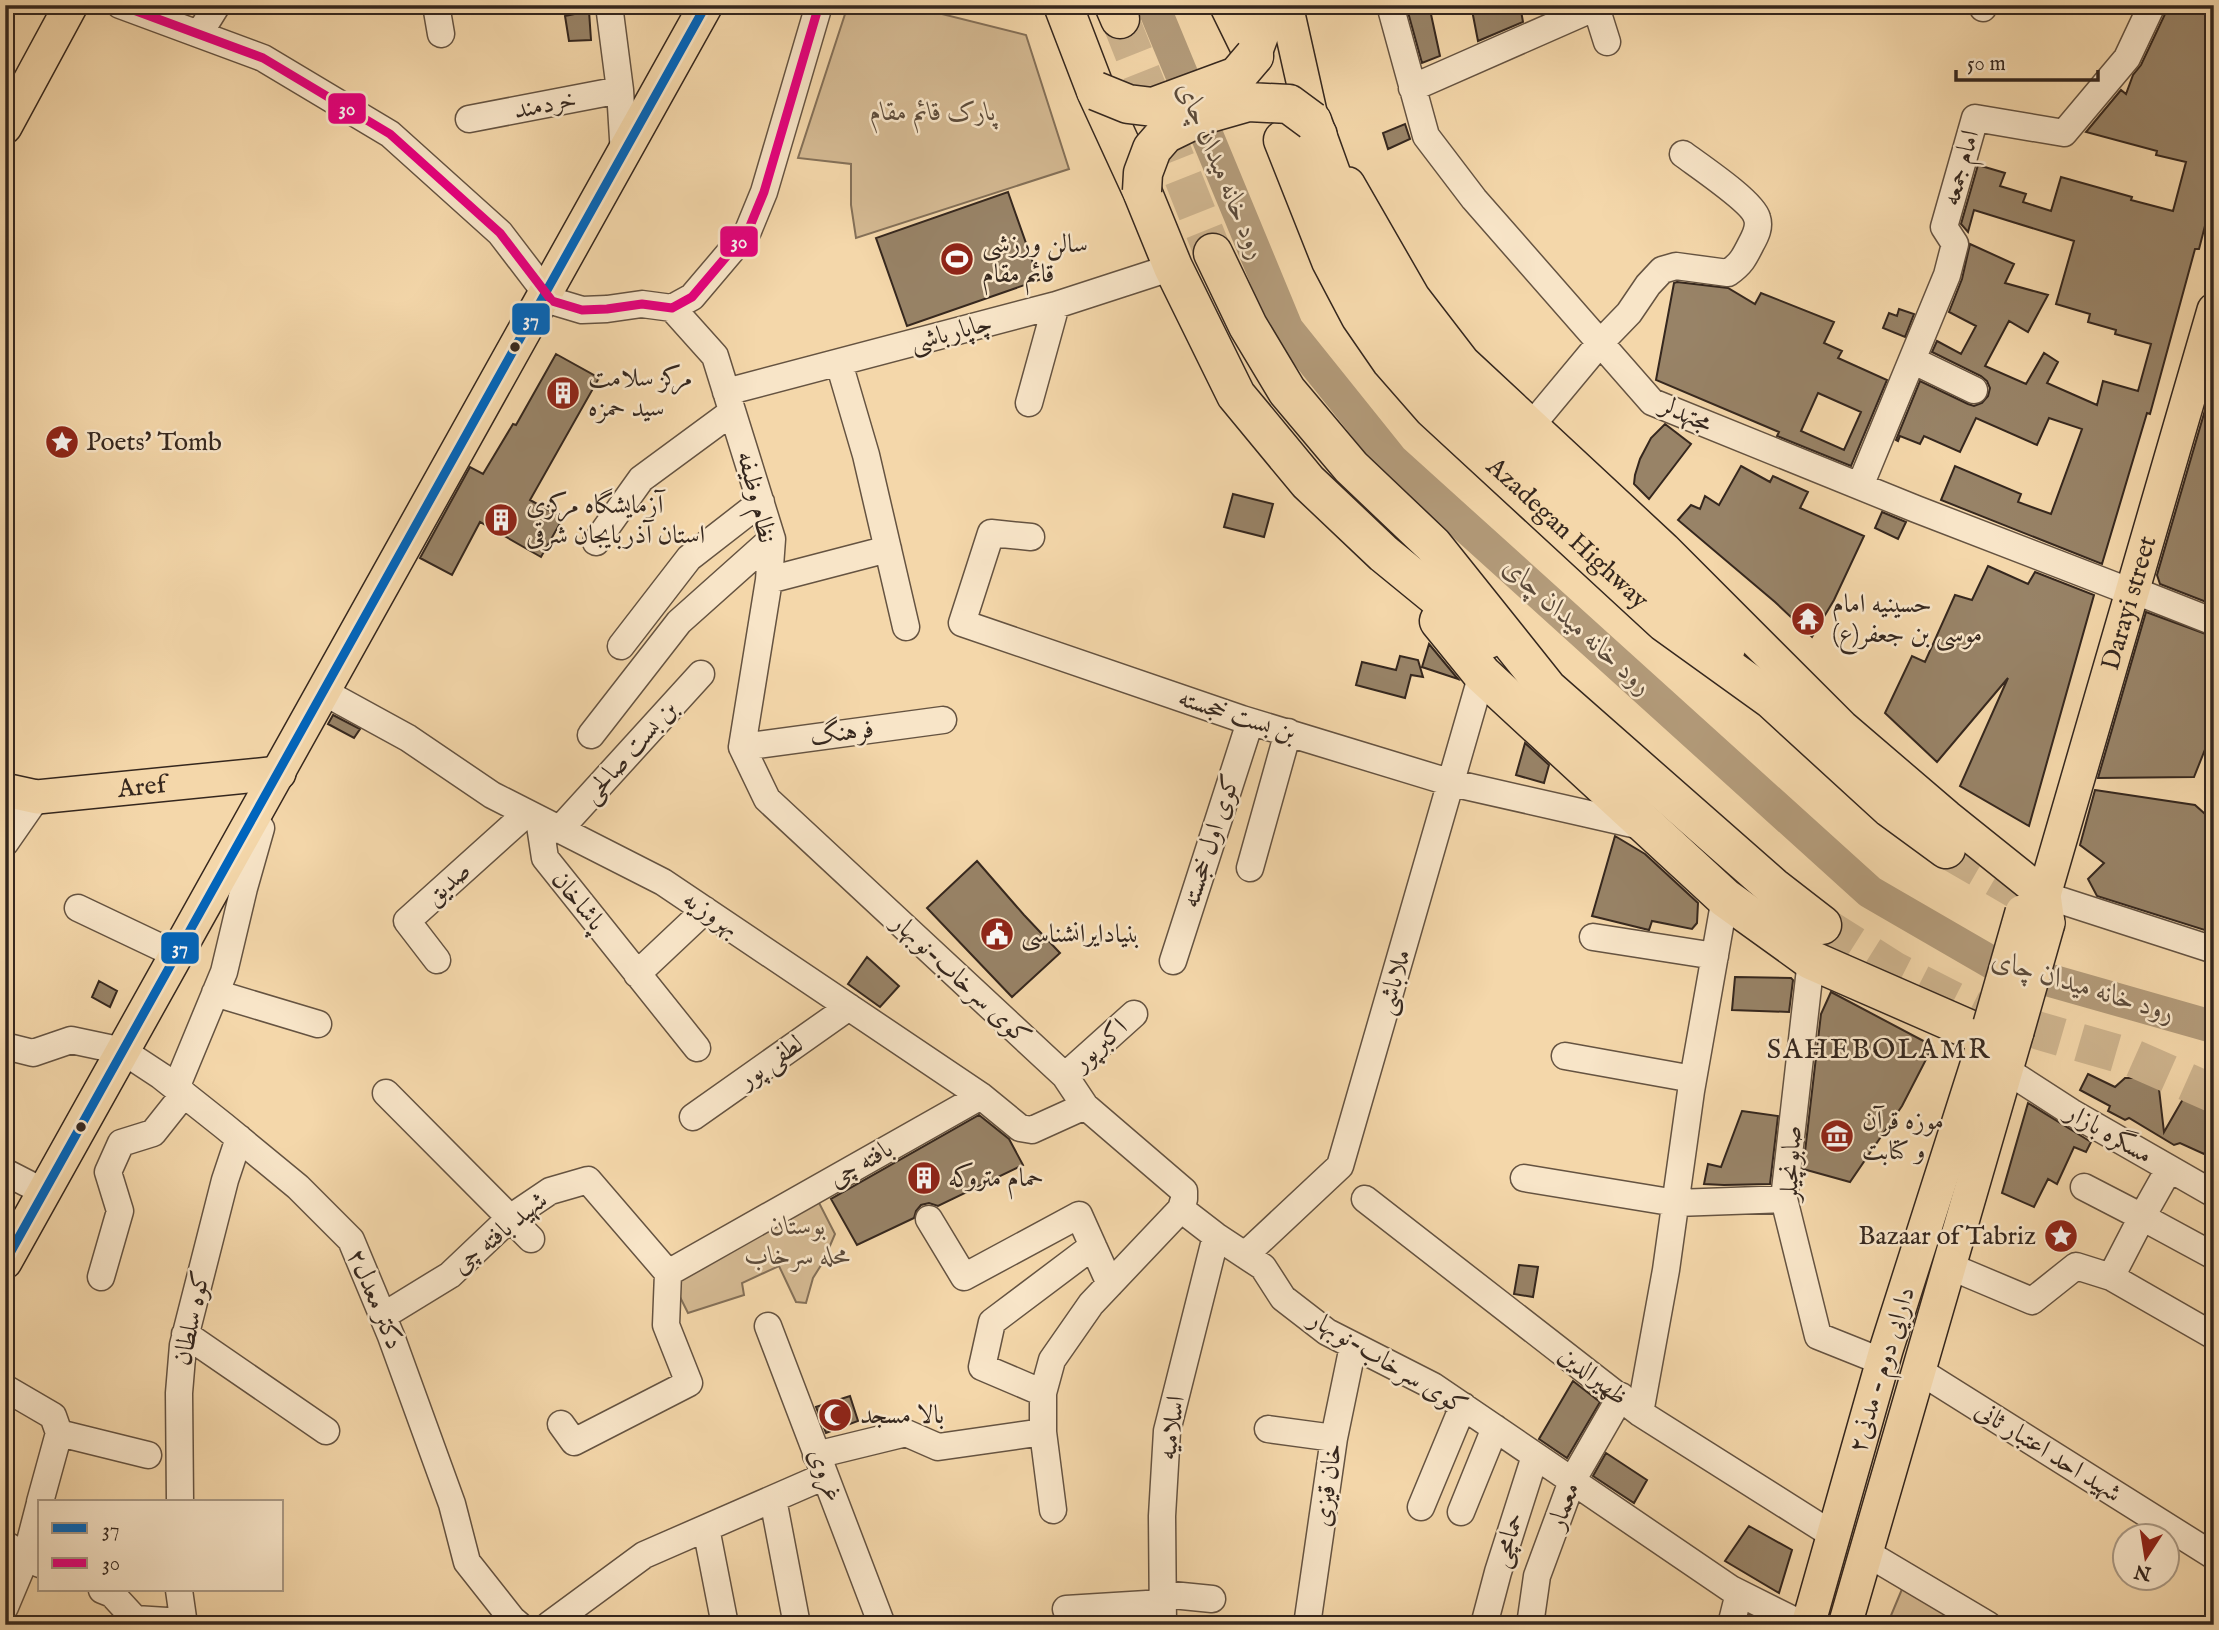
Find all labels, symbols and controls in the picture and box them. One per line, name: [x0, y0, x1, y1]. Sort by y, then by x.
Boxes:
scale bar: [1956, 38, 2098, 82]
text: 50 m: [1967, 51, 2006, 78]
water label: رود خانه میدان چای: [1168, 77, 1274, 265]
street label: خردمند: [511, 83, 579, 127]
line badge: 30: [327, 92, 367, 125]
park label: پارک قائم مقام: [870, 96, 998, 134]
text: 30: [339, 98, 355, 122]
street label: امام جمعه: [1934, 126, 1992, 211]
line badge: 30: [719, 225, 759, 258]
place label: سالن ورزشی قائم مقام: [982, 228, 1088, 296]
text: 30: [731, 231, 747, 255]
sports icon: سالن ورزشی قائم مقام: [938, 240, 976, 278]
line badge: 37: [511, 302, 551, 336]
street label: چاپارباشی: [906, 306, 996, 361]
text: 37: [523, 309, 539, 333]
unlabelled marker: [508, 340, 522, 354]
place label: مرکز سلامت سید حمزه: [588, 362, 693, 425]
building icon: مرکز سلامت سید حمزه: [544, 374, 582, 412]
street label: مجتهدلر: [1652, 388, 1717, 441]
place icon: Poets' Tomb: [43, 423, 81, 461]
place label: Poets' Tomb: [86, 426, 222, 459]
street label: نظام وظیفه: [724, 447, 783, 548]
street label: Azadegan Highway: [1479, 449, 1656, 616]
place label: آزمایشگاه مرکزی استان آذربایجان شرقی: [526, 488, 705, 552]
building icon: آزمایشگاه مرکزی استان آذربایجان شرقی: [482, 501, 520, 539]
street label: Darayi street: [2094, 532, 2164, 674]
water label: رود خانه میدان چای: [1495, 551, 1659, 703]
place label: حسینیه امام موسی بن جعفر(ع): [1832, 588, 1982, 655]
temple icon: حسینیه امام موسی بن جعفر(ع): [1789, 600, 1827, 638]
street label: بن بست خجسته: [1174, 682, 1300, 751]
street label: بن بست صالحی: [575, 693, 685, 811]
street label: فرهنگ: [808, 712, 876, 753]
street label: Aref: [115, 767, 172, 806]
street label: کوی اول خجسته: [1174, 770, 1248, 912]
street label: صدیق: [418, 855, 478, 913]
street label: پاشاخان: [543, 864, 613, 939]
street label: بهروزیه: [676, 883, 746, 945]
street label: کوی سرخاب-نوبهار: [882, 905, 1038, 1053]
public building icon: بنیادایرانشناسی: [978, 915, 1016, 953]
place label: بنیادایرانشناسی: [1021, 918, 1140, 952]
line badge: 37: [160, 931, 200, 965]
text: 37: [172, 937, 188, 961]
water label: رود خانه میدان چای: [1987, 943, 2179, 1031]
street label: ملاباشی: [1369, 945, 1420, 1019]
street label: اکبرپور: [1063, 1011, 1135, 1081]
street label: لطفی پور: [729, 1028, 811, 1099]
district label: SAHEBOLAMR: [1767, 1033, 1991, 1068]
street label: مسگره بازار: [2057, 1095, 2158, 1172]
place label: موزه قرآن و کتابت: [1862, 1105, 1944, 1168]
museum icon: موزه قرآن و کتابت: [1818, 1117, 1856, 1155]
unlabelled marker: [74, 1120, 88, 1134]
street label: صابونچیلر: [1772, 1125, 1809, 1204]
street label: بافته چی: [823, 1132, 899, 1196]
building icon: حمام متروکه: [905, 1159, 943, 1197]
place label: حمام متروکه: [948, 1161, 1044, 1200]
street label: شهید بافته چی: [445, 1184, 555, 1282]
park label: بوستان محله سرخاب: [745, 1210, 851, 1273]
place icon: Bazaar of Tabriz: [2042, 1217, 2080, 1255]
place label: Bazaar of Tabriz: [1858, 1220, 2036, 1253]
street label: دکتر معدل۲: [339, 1244, 411, 1354]
street label: کوه سلطان: [166, 1267, 218, 1369]
street label: دارایی دوم - مدنی۲: [1841, 1283, 1928, 1459]
street label: کوی سرخاب-نوبهار: [1300, 1301, 1473, 1423]
street label: ظهیرالدین: [1551, 1339, 1635, 1413]
street label: اسلامیه: [1151, 1393, 1193, 1463]
street label: شهید احد اعتبار ثانی: [1968, 1394, 2128, 1510]
mosque icon: بالا مسجد: [816, 1396, 854, 1434]
place label: بالا مسجد: [860, 1399, 944, 1432]
street label: خان قیزی: [1306, 1441, 1350, 1529]
street label: غروی: [800, 1443, 850, 1507]
street label: معمار: [1539, 1478, 1588, 1537]
legend: [38, 1500, 284, 1592]
street label: حمامچی: [1484, 1508, 1532, 1572]
text: 37: [102, 1517, 120, 1544]
north arrow: [2110, 1522, 2180, 1592]
text: 30: [102, 1551, 120, 1578]
text: N: [2132, 1558, 2154, 1585]

